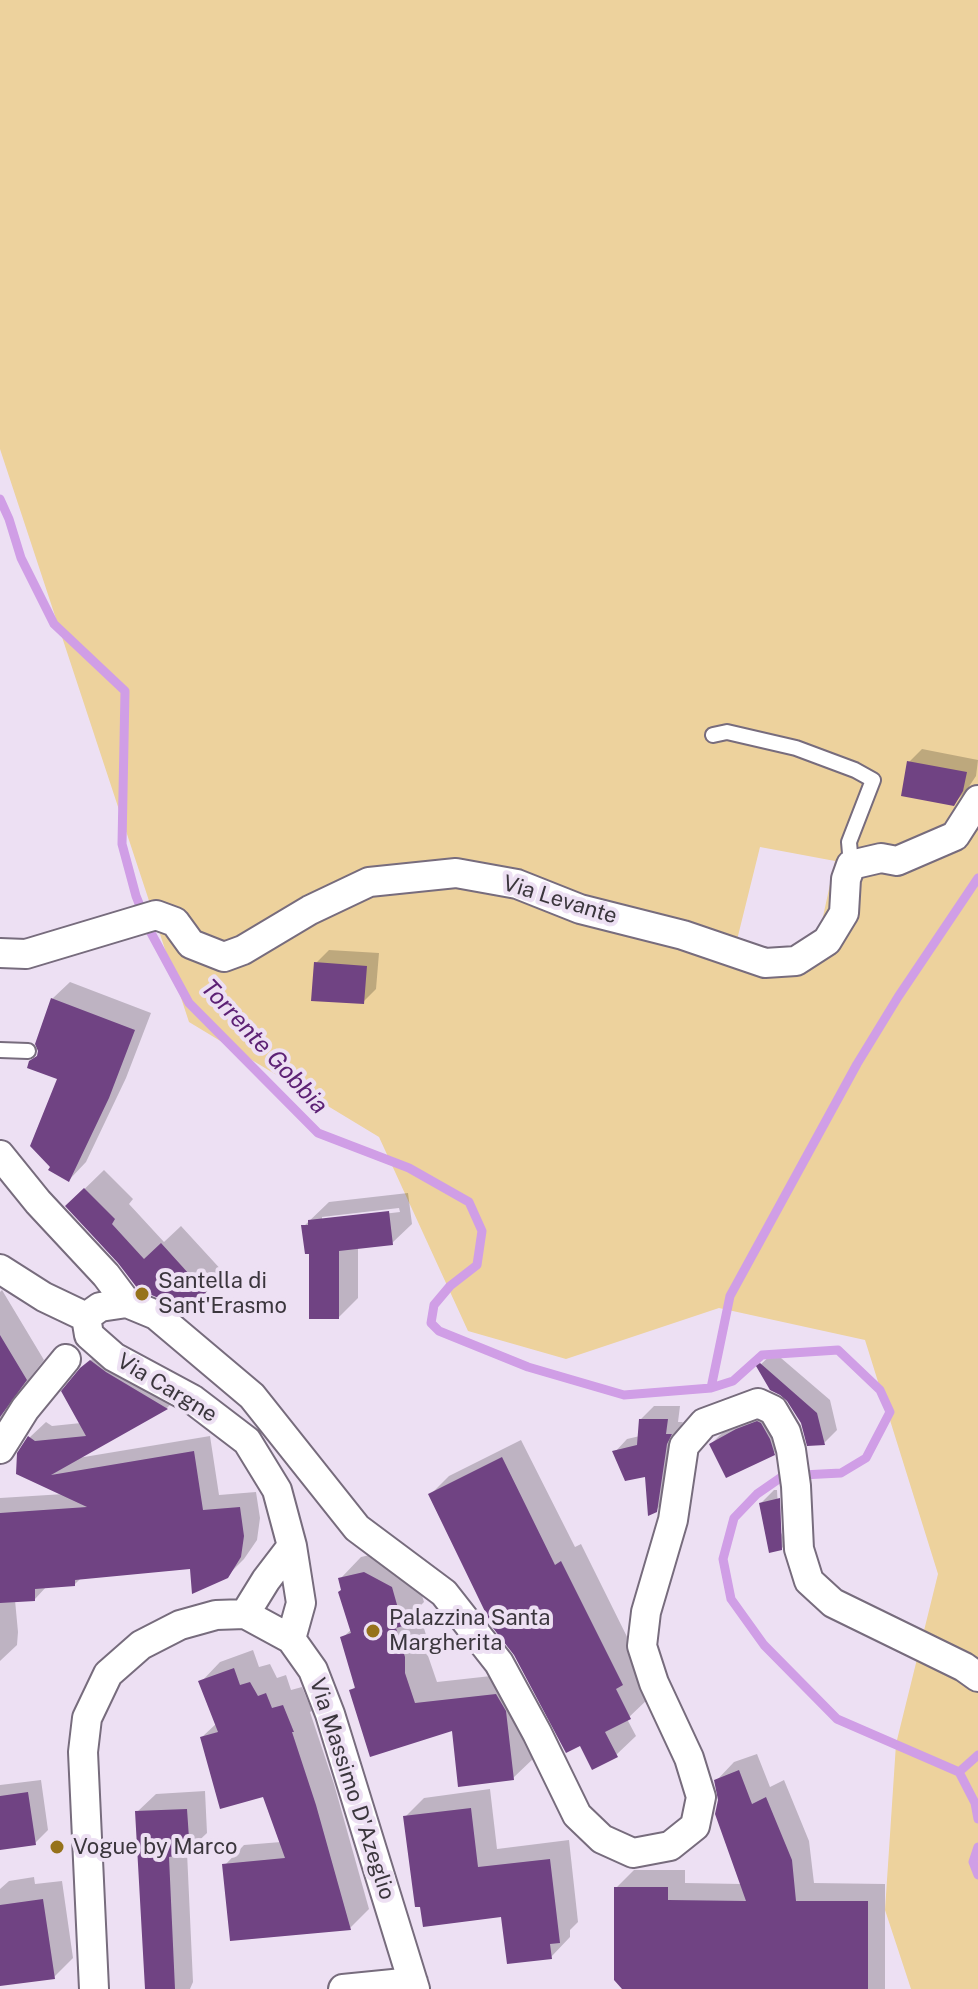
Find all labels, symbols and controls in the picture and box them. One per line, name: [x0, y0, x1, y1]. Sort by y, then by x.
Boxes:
street label: Via Levante: [500, 870, 620, 930]
water label: Torrente Gobbia: [195, 974, 333, 1120]
place label: Santella di Sant'Erasmo: [158, 1268, 287, 1320]
marker: Santella di Sant'Erasmo: [133, 1285, 151, 1303]
street label: Via Cargne: [112, 1348, 222, 1428]
place label: Palazzina Santa Margherita: [389, 1605, 550, 1656]
marker: Palazzina Santa Margherita: [364, 1622, 382, 1640]
street label: Via Massimo D'Azeglio: [304, 1675, 400, 1903]
place label: Vogue by Marco: [73, 1834, 238, 1860]
marker: Vogue by Marco: [48, 1838, 66, 1856]

